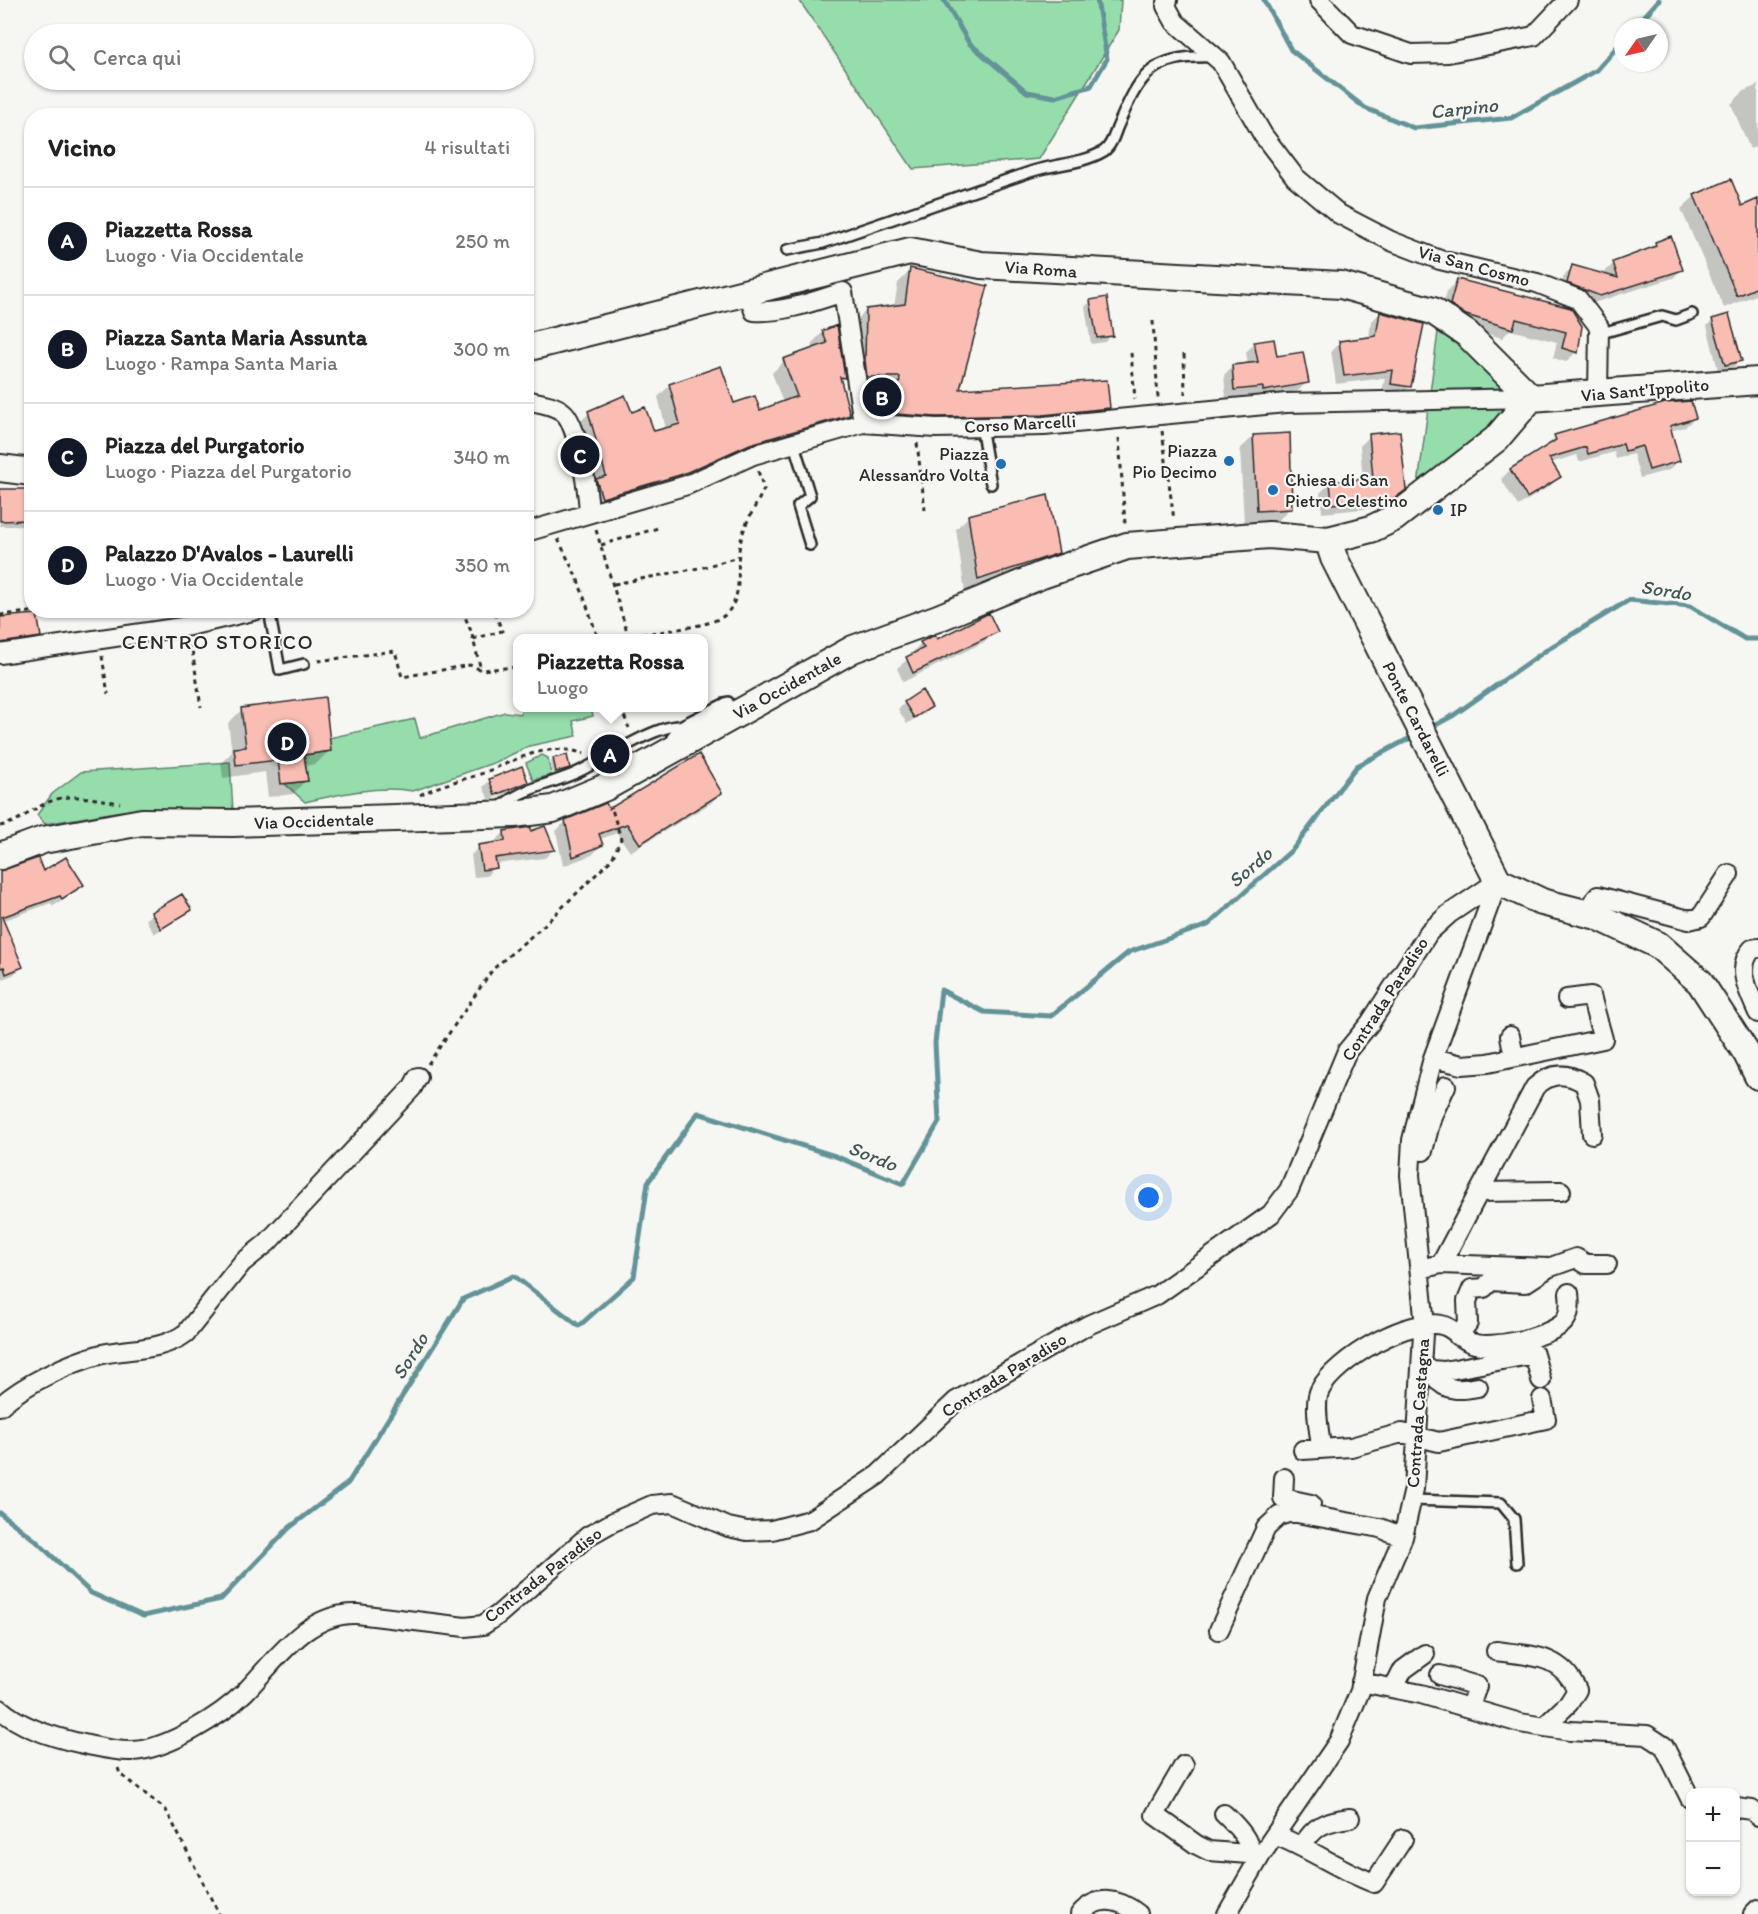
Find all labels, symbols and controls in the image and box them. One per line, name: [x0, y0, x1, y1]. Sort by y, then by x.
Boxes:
north arrow: [1614, 18, 1668, 72]
search box: [24, 24, 534, 90]
icon: search: [45, 41, 78, 74]
text: Cerca qui: [93, 44, 181, 71]
water label: Carpino: [1429, 92, 1500, 123]
text: Vicino: [48, 131, 116, 163]
text: 4 risultati: [424, 135, 510, 159]
text: Piazzetta Rossa: [105, 216, 252, 243]
text: A: [61, 229, 74, 253]
text: 250 m: [455, 229, 510, 253]
street label: Via San Cosmo: [1416, 241, 1532, 291]
text: Luogo · Via Occidentale: [105, 243, 304, 267]
street label: Via Roma: [1004, 255, 1079, 283]
text: Piazza Santa Maria Assunta: [105, 324, 367, 351]
text: B: [61, 337, 74, 361]
text: 300 m: [453, 337, 510, 361]
text: Luogo · Rampa Santa Maria: [105, 351, 338, 375]
street label: Via Sant'Ippolito: [1580, 373, 1710, 407]
pin: B: [862, 374, 902, 420]
street label: Corso Marcelli: [964, 410, 1076, 438]
text: Piazza del Purgatorio: [105, 432, 304, 459]
pin: C: [560, 432, 600, 478]
place label: Piazza Pio Decimo: [1132, 440, 1218, 483]
place label: Piazza Alessandro Volta: [859, 443, 990, 486]
text: C: [61, 445, 74, 469]
text: 340 m: [453, 445, 510, 469]
marker: Piazza Pio Decimo: [1222, 454, 1236, 468]
marker: Piazza Alessandro Volta: [994, 457, 1008, 471]
text: Luogo · Piazza del Purgatorio: [105, 459, 352, 483]
place label: Chiesa di San Pietro Celestino: [1285, 469, 1408, 512]
marker: Chiesa di San Pietro Celestino: [1266, 483, 1280, 497]
place label: IP: [1450, 499, 1467, 521]
marker: IP: [1431, 503, 1445, 517]
text: Palazzo D'Avalos - Laurelli: [105, 540, 354, 567]
text: D: [61, 553, 74, 577]
text: 350 m: [455, 553, 510, 577]
text: Luogo · Via Occidentale: [105, 567, 304, 591]
water label: Sordo: [1639, 574, 1694, 606]
district label: CENTRO STORICO: [122, 629, 314, 654]
popup: [513, 634, 708, 712]
street label: Via Occidentale: [729, 647, 845, 725]
text: Piazzetta Rossa: [537, 648, 684, 675]
street label: Ponte Cardarelli: [1378, 658, 1454, 780]
text: Luogo: [537, 675, 588, 699]
pin: D: [268, 720, 306, 764]
pin: A: [590, 732, 630, 777]
street label: Via Occidentale: [254, 808, 374, 834]
water label: Sordo: [1223, 841, 1277, 893]
street label: Contrada Paradiso: [1337, 933, 1433, 1065]
water label: Sordo: [845, 1135, 902, 1177]
your location: [1134, 1183, 1163, 1212]
water label: Sordo: [387, 1328, 434, 1384]
street label: Contrada Paradiso: [937, 1328, 1071, 1422]
street label: Contrada Castagna: [1402, 1337, 1434, 1488]
street label: Contrada Paradiso: [480, 1522, 606, 1628]
map controls: [1686, 1788, 1740, 1896]
button: +: [1686, 1788, 1740, 1842]
button: −: [1686, 1842, 1740, 1896]

